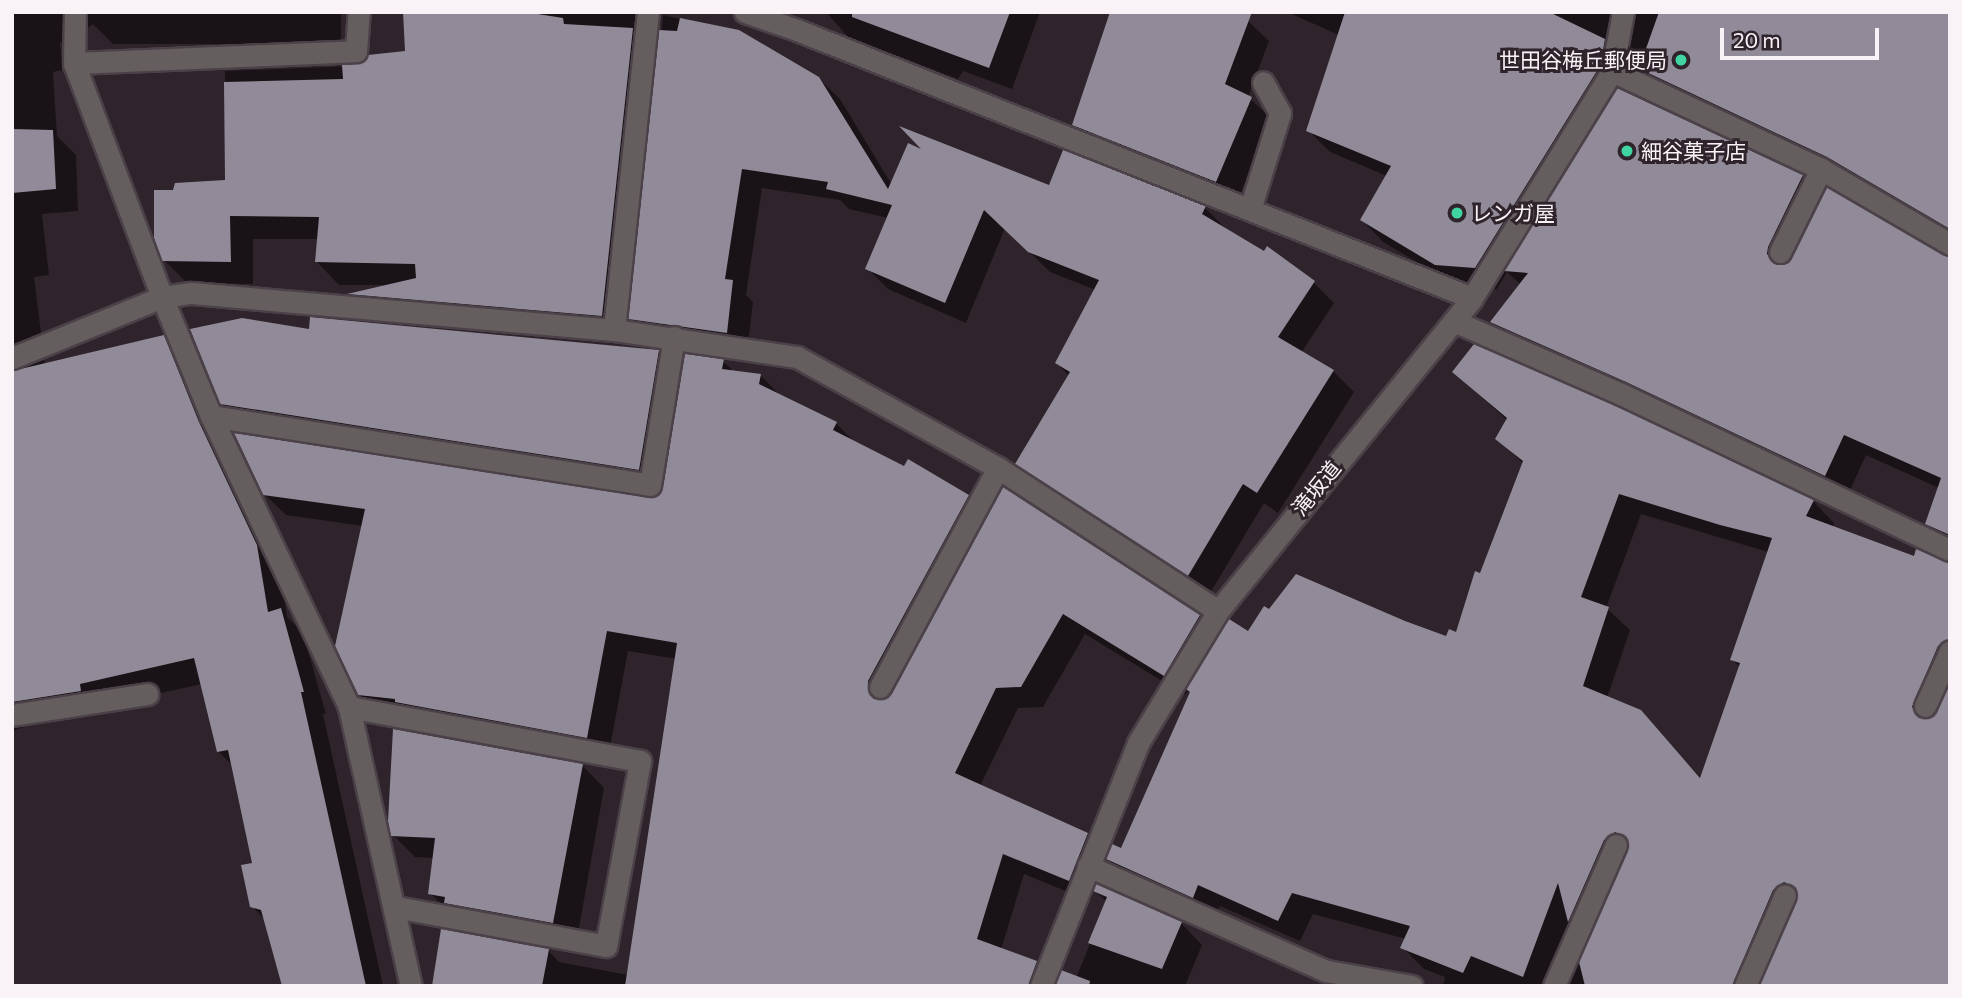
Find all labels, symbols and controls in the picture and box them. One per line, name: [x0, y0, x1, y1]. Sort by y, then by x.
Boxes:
scale bar: [1724, 14, 1883, 58]
text: 20 m: [1733, 27, 1781, 52]
place label: 世田谷梅丘郵便局: [1499, 47, 1667, 73]
marker: 世田谷梅丘郵便局: [1673, 52, 1689, 68]
place label: 細谷菓子店: [1641, 138, 1746, 164]
marker: 細谷菓子店: [1619, 143, 1635, 159]
place label: レンガ屋: [1471, 200, 1555, 226]
marker: レンガ屋: [1449, 205, 1465, 221]
street label: 滝坂道: [1286, 456, 1346, 520]

